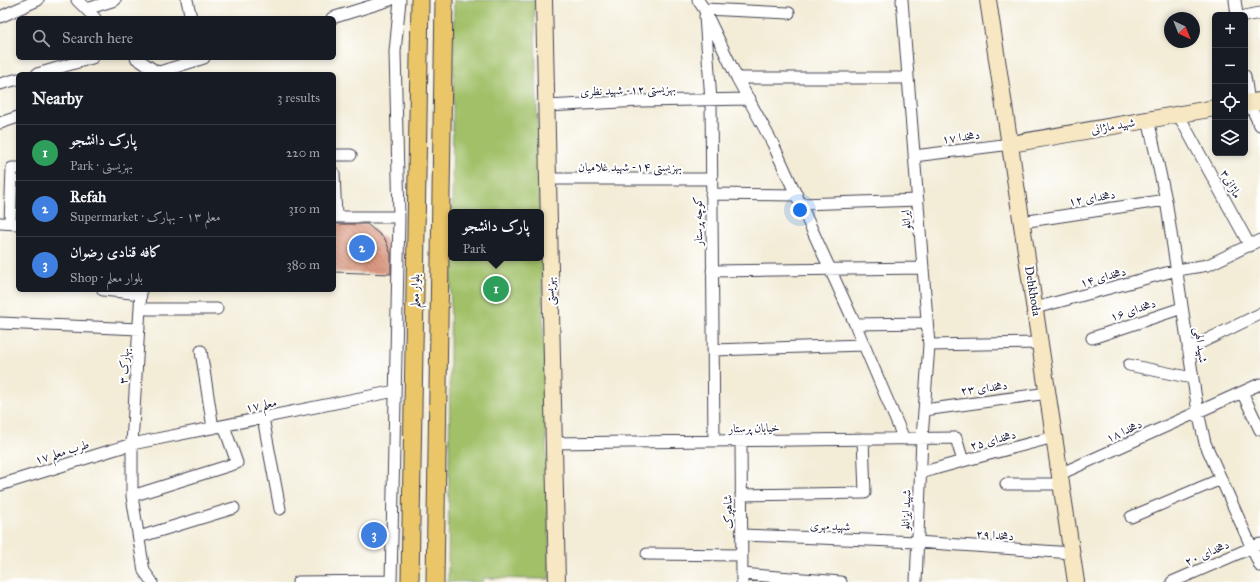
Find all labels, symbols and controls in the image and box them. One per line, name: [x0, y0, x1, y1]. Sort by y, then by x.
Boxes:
north arrow: [1164, 12, 1200, 48]
map controls: [1212, 12, 1248, 156]
button: +: [1212, 12, 1248, 48]
search box: [16, 16, 336, 60]
icon: search: [30, 27, 52, 49]
text: Search here: [62, 29, 133, 47]
button: −: [1212, 48, 1248, 84]
street label: بهزیستی ۱۲- شهید نظری: [580, 81, 676, 101]
button: locate: [1212, 84, 1248, 120]
text: Nearby: [32, 88, 83, 109]
text: 3 results: [277, 90, 320, 106]
street label: شهید ماژانی: [1090, 115, 1136, 138]
button: layers: [1212, 120, 1248, 156]
street label: دهخدا ۱۷: [941, 128, 981, 146]
text: پارک دانشجو: [70, 131, 136, 149]
text: 1: [42, 145, 48, 161]
text: 220 m: [286, 145, 320, 161]
text: Park · بهزیستی: [70, 158, 133, 174]
street label: بهزیستی ۱۴- شهید غلامیان: [578, 160, 682, 176]
street label: ماژانی۳: [1217, 167, 1245, 201]
street label: دهخدای ۱۲: [1068, 187, 1116, 209]
text: Refah: [70, 188, 106, 206]
street label: کوچه پرستار: [691, 196, 707, 247]
your location: [790, 200, 810, 220]
text: 2: [42, 201, 48, 217]
text: 310 m: [288, 201, 320, 217]
text: Supermarket · معلم ۱۳ - بهارک: [70, 209, 221, 225]
popup: [448, 209, 544, 261]
street label: ایرانلو: [898, 209, 914, 233]
text: پارک دانشجو: [463, 217, 529, 235]
pin: 2: [349, 233, 375, 263]
text: Park: [463, 241, 486, 257]
text: کافه قنادی رضوان: [70, 243, 161, 261]
text: 3: [42, 257, 48, 273]
text: 380 m: [287, 257, 320, 273]
street label: دهخدای ۱۴: [1078, 264, 1128, 290]
street label: Dehkhoda: [1022, 265, 1044, 318]
text: Shop · بلوار معلم: [70, 270, 143, 286]
street label: بلوار معلم: [408, 274, 427, 308]
pin: 1: [483, 274, 509, 304]
street label: بهزیستی: [543, 276, 559, 306]
street label: دهخدای ۱۶: [1108, 296, 1158, 324]
street label: شهید الهی: [1190, 326, 1210, 364]
street label: بهارک ۳: [116, 348, 133, 384]
street label: دهخدای ۲۳: [960, 378, 1008, 398]
street label: معلم ۱۷: [244, 395, 279, 420]
street label: دهخدا ۱۸: [1104, 417, 1144, 445]
street label: خیابان پرستار: [727, 421, 780, 436]
street label: دهخدای ۲۵: [968, 427, 1018, 453]
street label: طرب معلم ۱۷: [33, 437, 93, 472]
street label: شهید ایزانلو: [898, 489, 915, 533]
street label: شاهپرک: [721, 495, 736, 529]
street label: شهید مهری: [810, 518, 850, 535]
pin: 3: [361, 520, 387, 550]
street label: دهخدا ۲۹: [976, 527, 1014, 543]
street label: دهخدای ۲۰: [1183, 537, 1231, 569]

